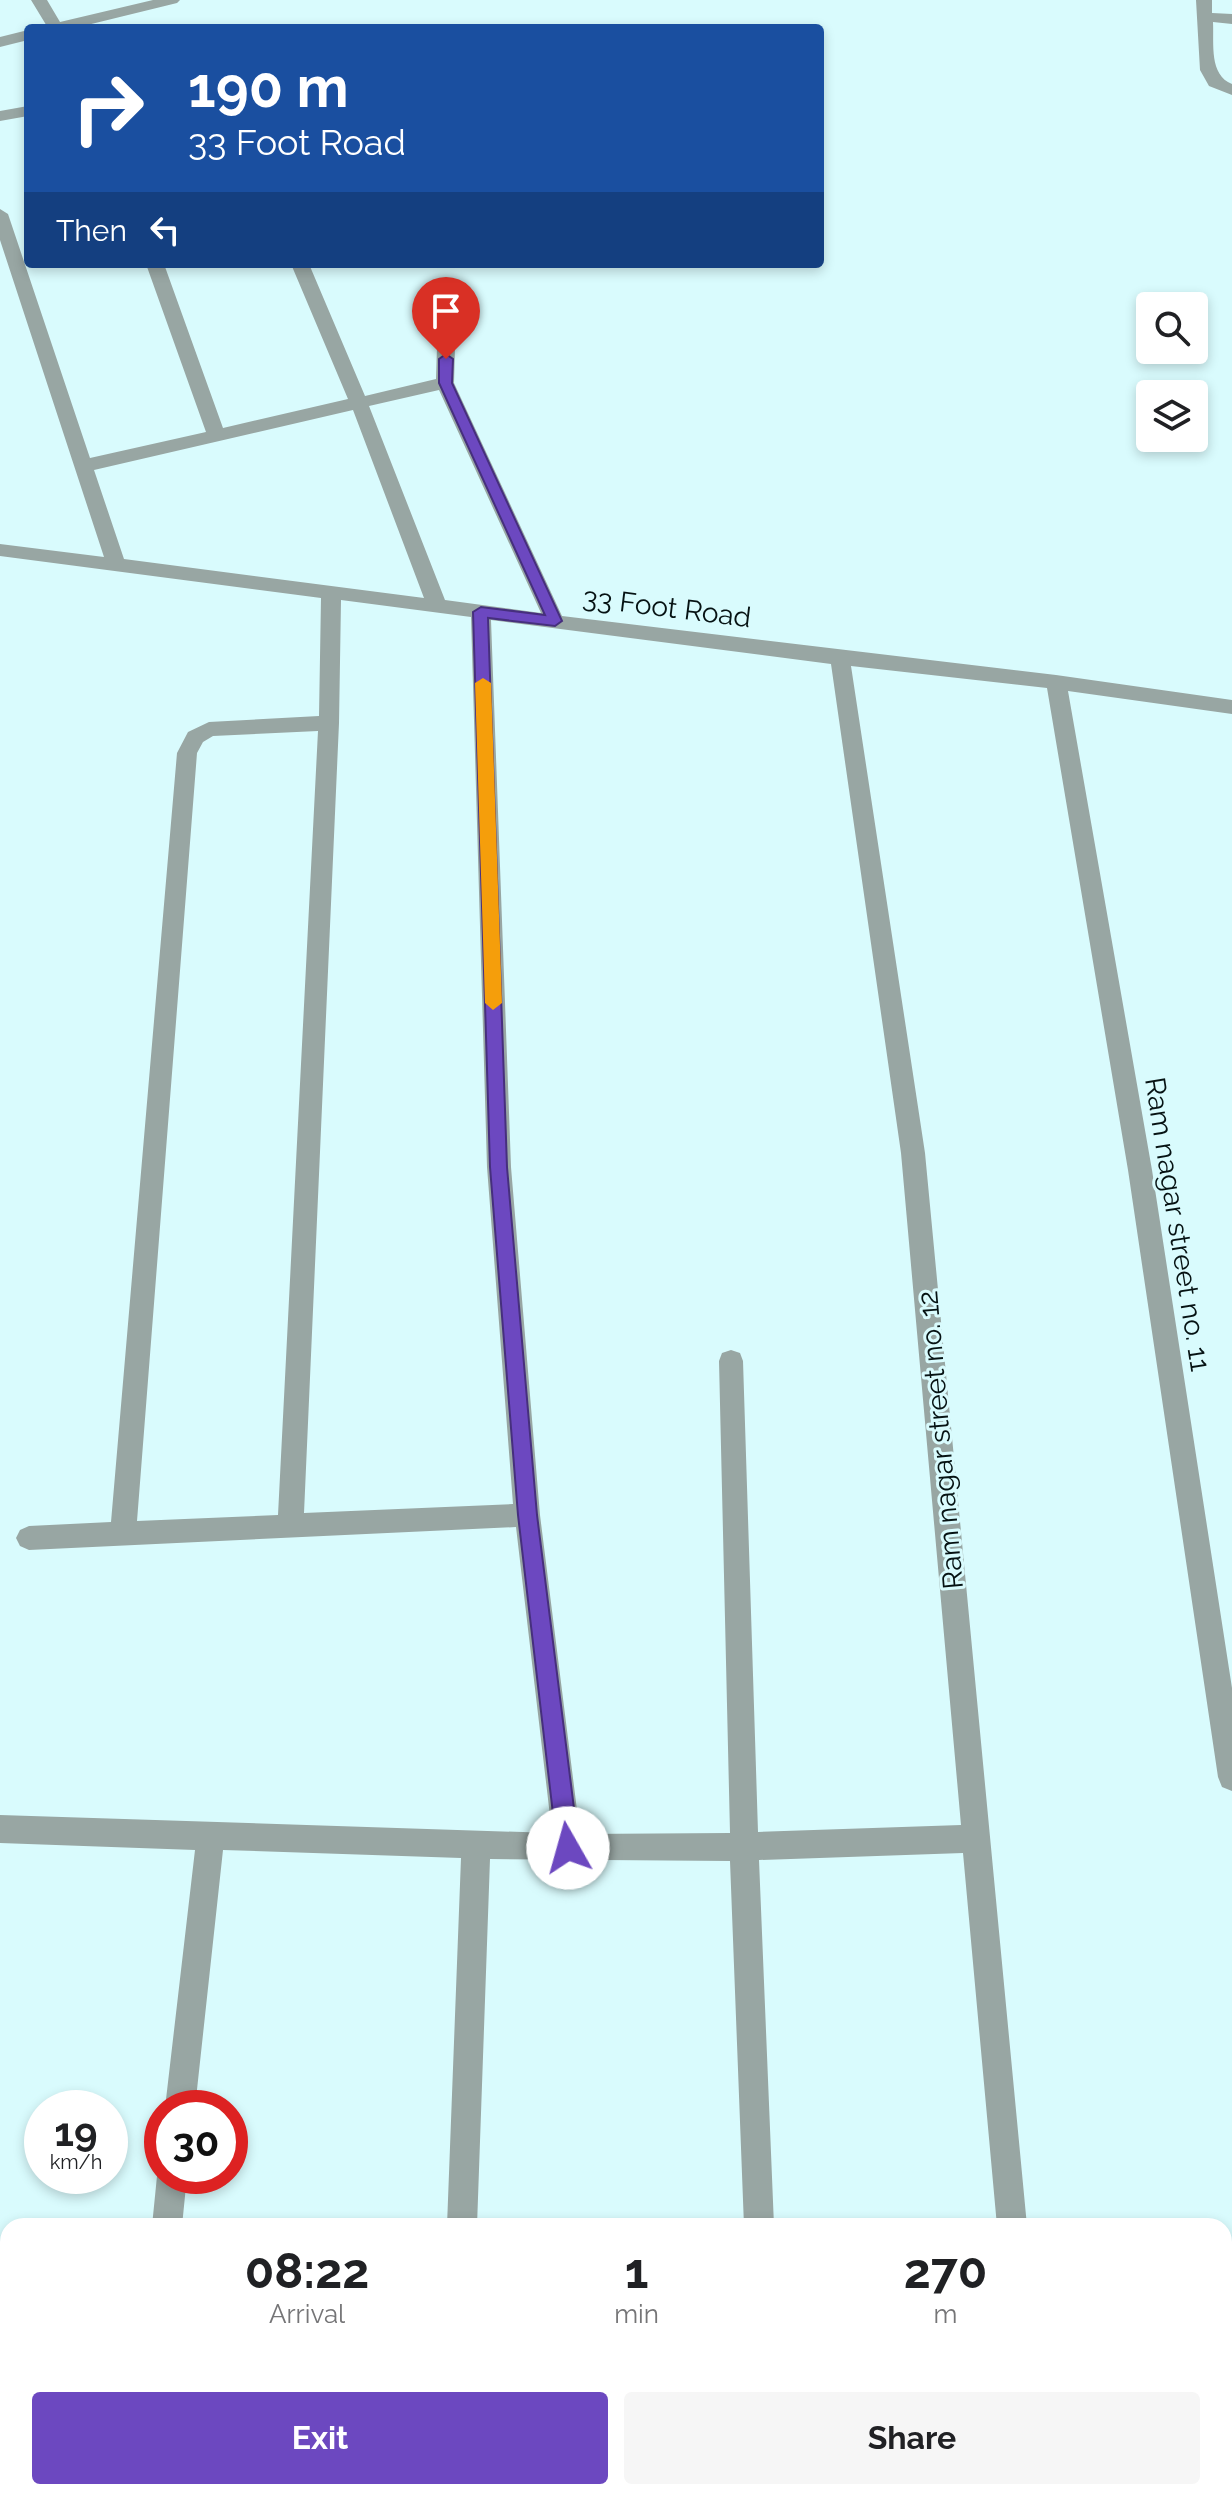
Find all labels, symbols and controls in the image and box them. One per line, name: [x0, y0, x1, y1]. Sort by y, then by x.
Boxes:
text: 190 m: [188, 54, 349, 120]
icon: right: [56, 56, 160, 160]
text: 33 Foot Road: [188, 121, 406, 163]
icon: left: [143, 208, 187, 252]
text: Then: [56, 213, 127, 248]
pin: [412, 277, 480, 359]
icon: arrive: [424, 289, 468, 333]
map controls: [1136, 292, 1208, 452]
button: search: [1136, 292, 1208, 364]
button: layers: [1136, 380, 1208, 452]
street label: 33 Foot Road: [581, 581, 753, 634]
street label: Ram nagar street no. 11: [1138, 1075, 1217, 1373]
street label: Ram nagar street no. 12: [911, 1289, 970, 1591]
position arrow: [526, 1806, 610, 1890]
speed limit sign: 30: [144, 2090, 248, 2194]
text: 19: [54, 2108, 98, 2155]
text: km/h: [50, 2150, 102, 2174]
text: 08:22: [245, 2243, 369, 2299]
text: 1: [625, 2243, 648, 2299]
text: 270: [904, 2243, 987, 2299]
text: Arrival: [269, 2299, 345, 2329]
text: min: [614, 2299, 659, 2329]
text: m: [933, 2299, 957, 2329]
button: Exit: [32, 2392, 608, 2484]
button: Share: [624, 2392, 1200, 2484]

